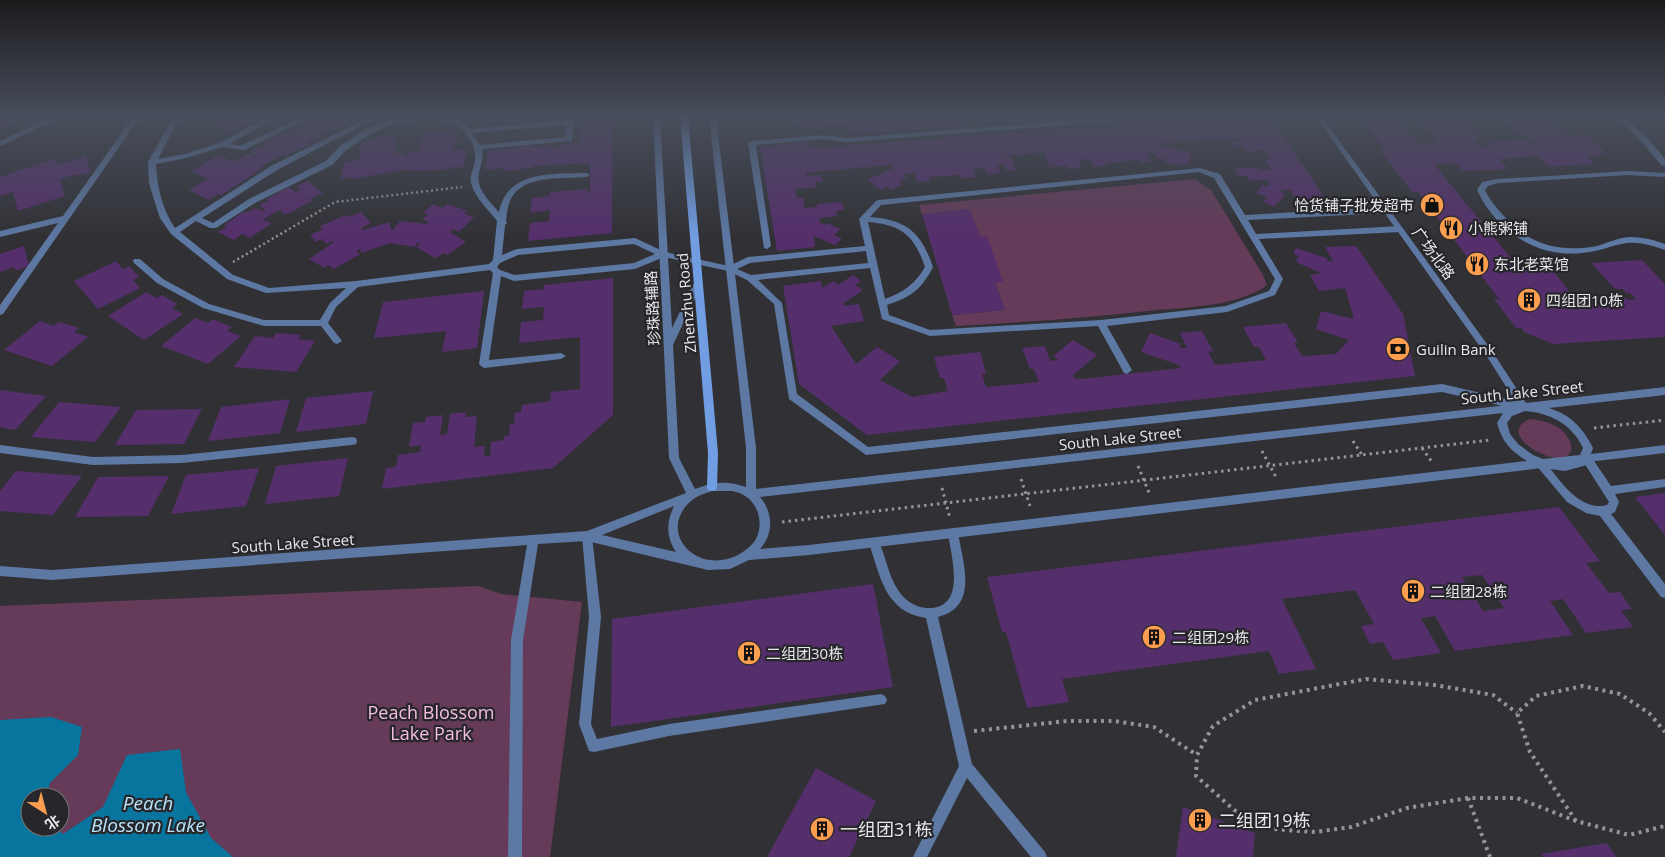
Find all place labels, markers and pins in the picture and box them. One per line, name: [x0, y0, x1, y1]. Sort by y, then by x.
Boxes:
shop icon: 恰货铺子批发超市: [1419, 192, 1445, 218]
place label: 恰货铺子批发超市: [1294, 195, 1414, 215]
restaurant icon: 小熊粥铺: [1438, 215, 1464, 241]
place label: 小熊粥铺: [1468, 218, 1528, 238]
restaurant icon: 东北老菜馆: [1464, 251, 1490, 277]
place label: 东北老菜馆: [1494, 254, 1569, 274]
building icon: 四组团10栋: [1516, 287, 1542, 313]
place label: 四组团10栋: [1546, 290, 1623, 310]
bank icon: Guilin Bank: [1385, 336, 1411, 362]
place label: Guilin Bank: [1416, 339, 1496, 359]
building icon: 二组团28栋: [1400, 578, 1426, 604]
place label: 二组团28栋: [1430, 581, 1507, 601]
building icon: 二组团29栋: [1141, 624, 1167, 650]
place label: 二组团29栋: [1172, 627, 1249, 647]
building icon: 二组团30栋: [736, 640, 762, 666]
place label: 二组团30栋: [766, 643, 843, 663]
building icon: 二组团19栋: [1187, 807, 1213, 833]
place label: 二组团19栋: [1218, 808, 1311, 832]
building icon: 一组团31栋: [809, 816, 835, 842]
place label: 一组团31栋: [840, 817, 933, 841]

